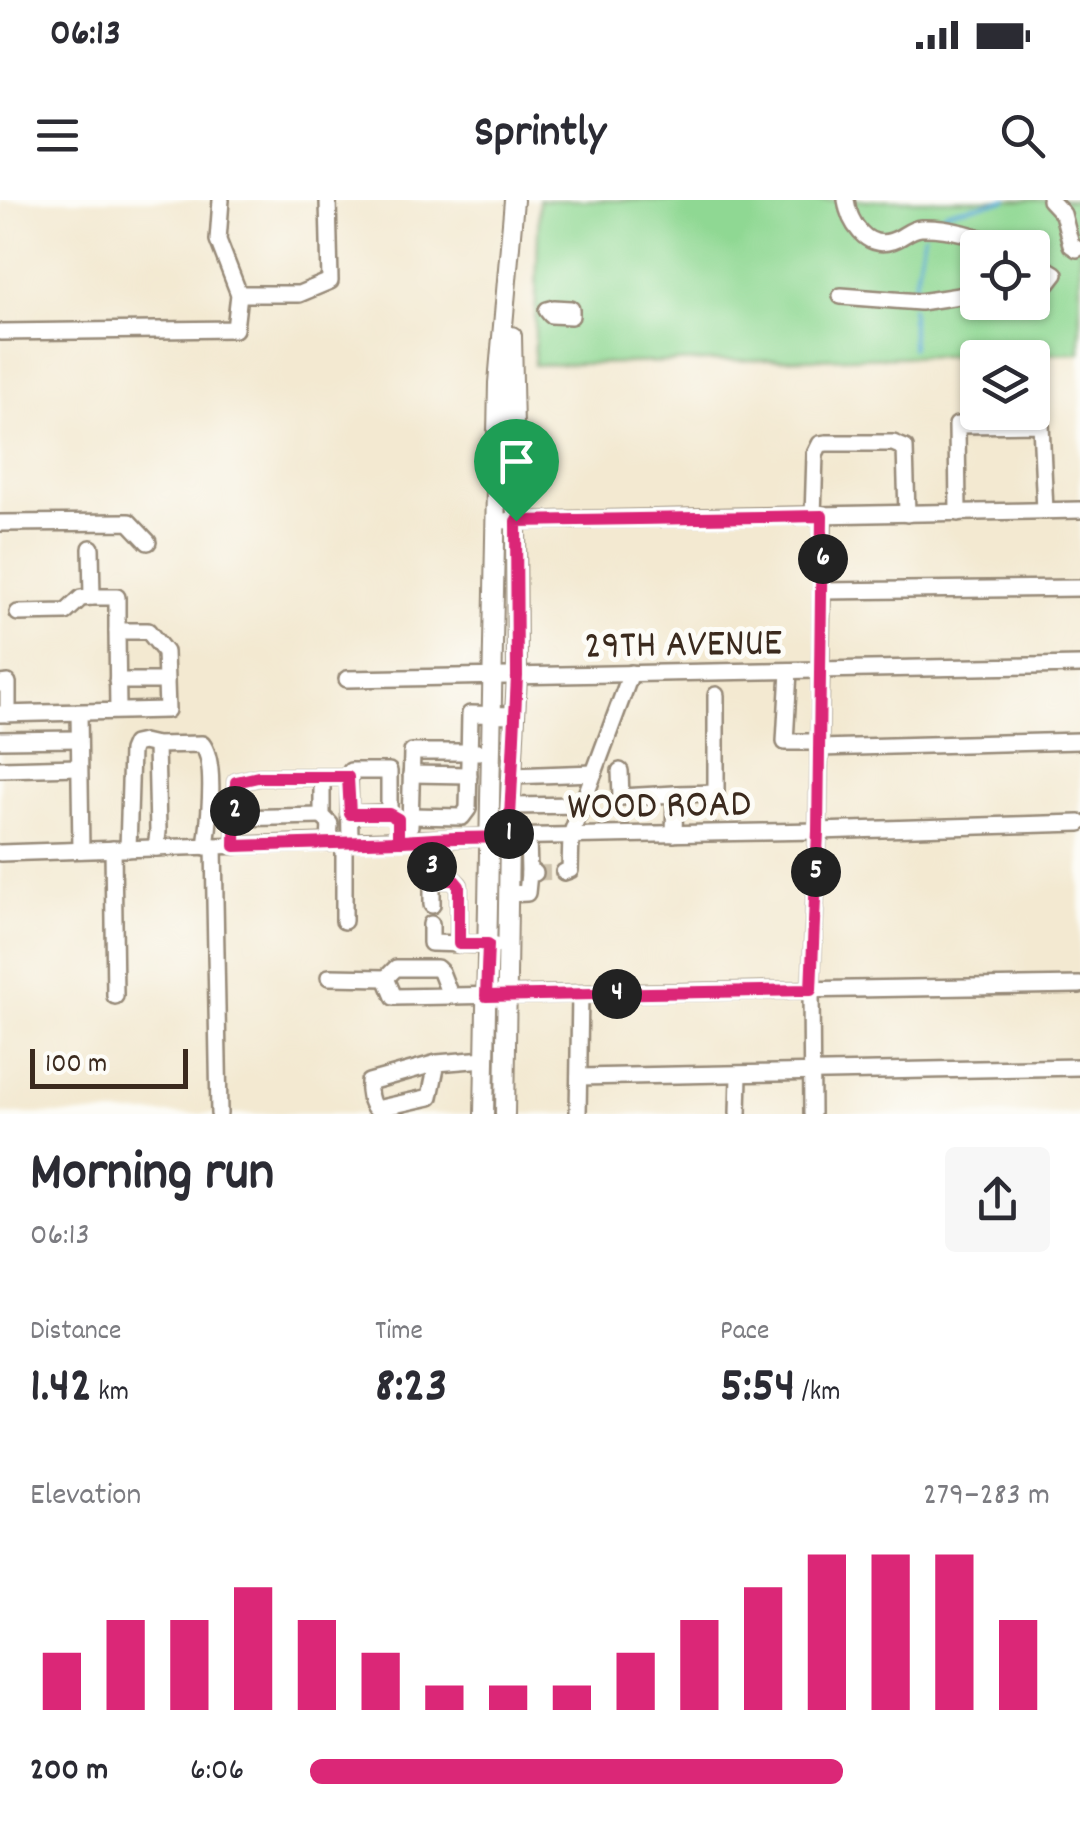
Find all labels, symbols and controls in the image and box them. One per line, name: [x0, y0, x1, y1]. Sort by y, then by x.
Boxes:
text: 06:13: [50, 8, 121, 63]
text: Sprintly: [474, 103, 606, 167]
icon: menu: [30, 108, 85, 163]
icon: search: [995, 108, 1050, 163]
map controls: [960, 230, 1050, 430]
button: locate: [960, 230, 1050, 320]
button: layers: [960, 340, 1050, 430]
pin: [474, 419, 559, 522]
icon: arrive: [489, 434, 544, 489]
pin: 6: [798, 534, 848, 584]
text: 6: [816, 539, 830, 579]
street label: 29TH AVENUE: [584, 617, 783, 678]
street label: WOOD ROAD: [567, 778, 751, 839]
pin: 2: [210, 786, 260, 836]
text: 2: [229, 791, 241, 831]
pin: 1: [484, 809, 534, 859]
text: 1: [506, 814, 512, 854]
pin: 3: [407, 842, 457, 892]
text: 3: [426, 847, 438, 887]
pin: 5: [791, 847, 841, 897]
text: 5: [810, 852, 822, 892]
pin: 4: [592, 969, 642, 1019]
text: 4: [611, 974, 623, 1014]
scale bar: [30, 1044, 188, 1088]
text: 100 m: [45, 1046, 107, 1086]
text: Morning run: [30, 1137, 274, 1216]
button: share: [945, 1147, 1050, 1252]
text: 06:13: [30, 1214, 90, 1260]
text: Distance: [30, 1313, 121, 1353]
text: Time: [375, 1313, 423, 1353]
text: Pace: [720, 1313, 769, 1353]
text: 1.42: [30, 1353, 92, 1425]
text: 8:23: [375, 1353, 447, 1425]
text: 5:54: [720, 1353, 795, 1425]
text: km: [92, 1374, 129, 1414]
text: /km: [795, 1374, 840, 1414]
text: Elevation: [30, 1474, 141, 1520]
text: 279–283 m: [923, 1474, 1050, 1520]
text: 200 m: [30, 1749, 108, 1795]
text: 6:06: [190, 1749, 244, 1795]

